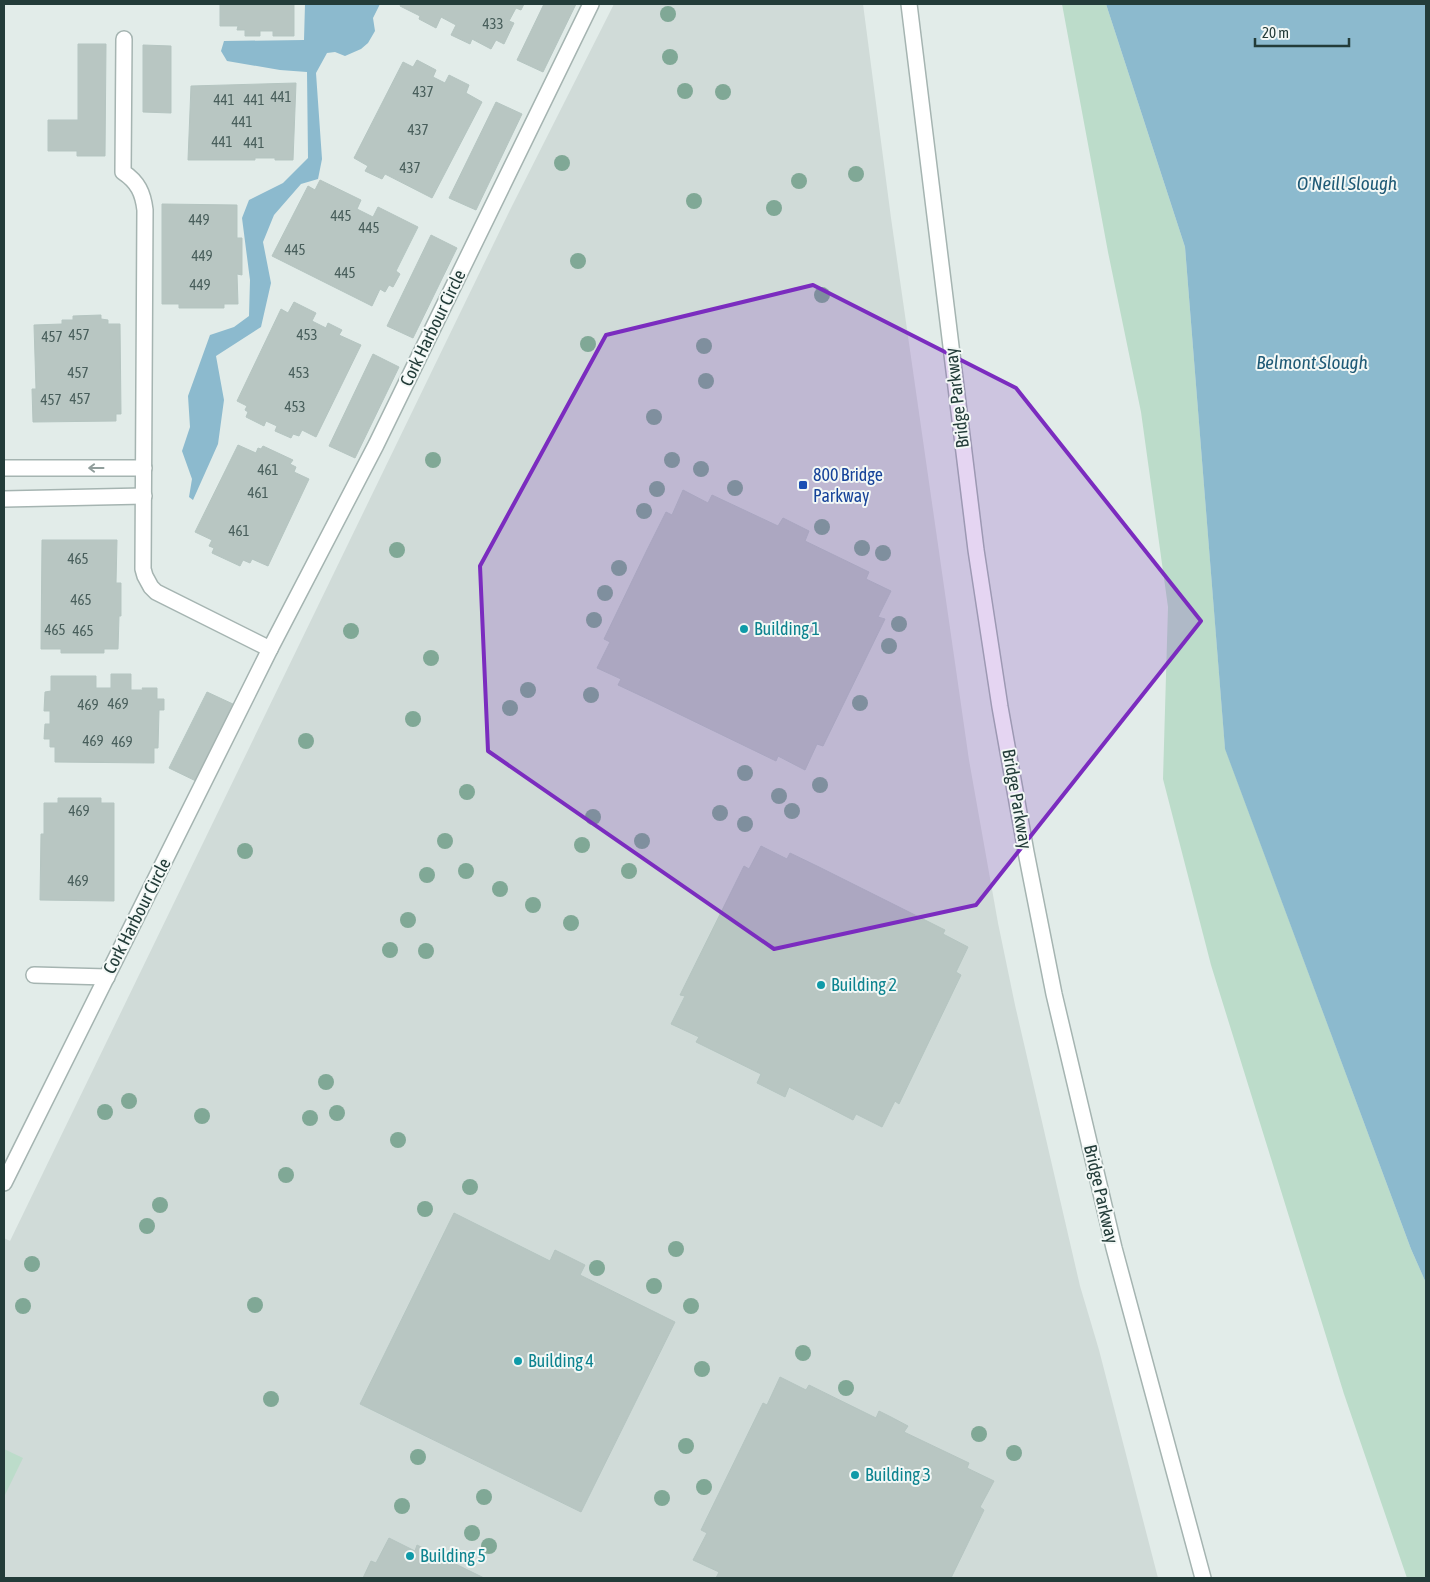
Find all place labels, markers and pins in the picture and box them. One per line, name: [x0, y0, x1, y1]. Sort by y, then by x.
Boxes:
place label: 800 Bridge Parkway: [813, 464, 883, 506]
marker: 800 Bridge Parkway: [797, 479, 809, 491]
place label: Building 1: [754, 618, 820, 639]
marker: Building 1: [738, 623, 750, 635]
place label: Building 2: [831, 974, 897, 995]
marker: Building 2: [815, 979, 827, 991]
place label: Building 4: [528, 1350, 594, 1371]
marker: Building 4: [512, 1355, 524, 1367]
place label: Building 3: [865, 1464, 931, 1485]
marker: Building 3: [849, 1469, 861, 1481]
place label: Building 5: [420, 1545, 486, 1566]
marker: Building 5: [404, 1550, 416, 1562]

